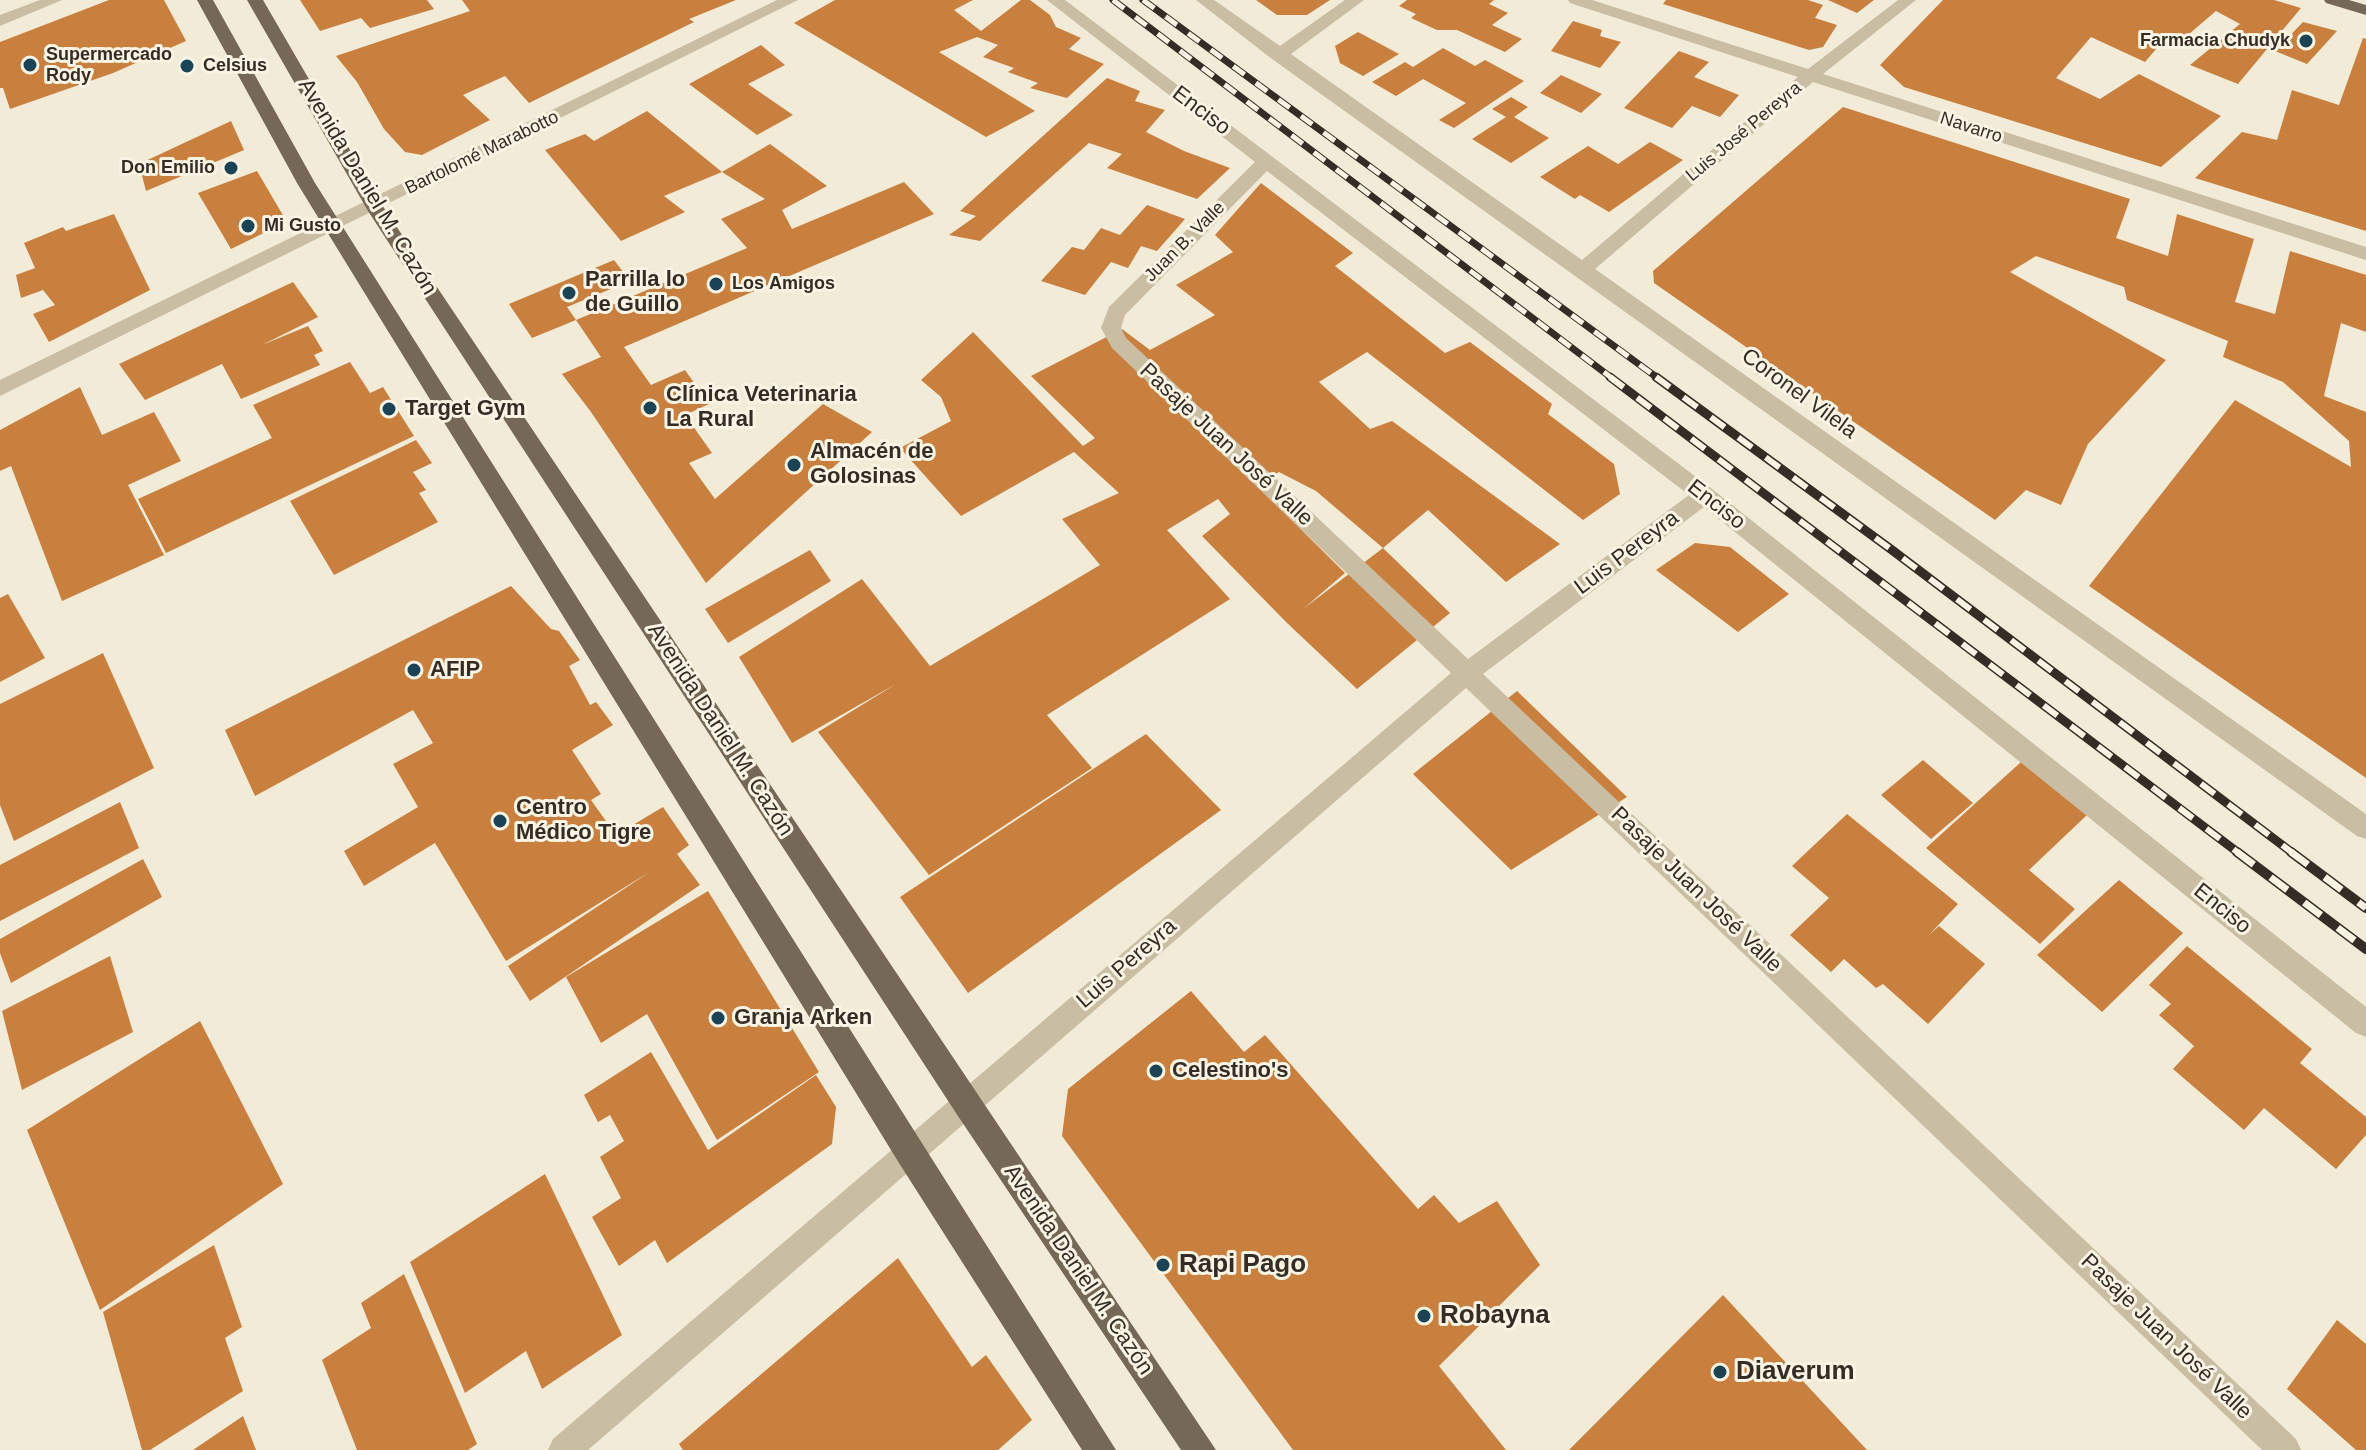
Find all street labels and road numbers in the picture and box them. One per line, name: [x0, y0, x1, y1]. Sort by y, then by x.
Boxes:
street label: Avenida Daniel M. Cazón: [292, 74, 442, 300]
street label: Luis José Pereyra: [1682, 77, 1806, 187]
street label: Enciso: [1167, 81, 1235, 141]
street label: Bartolomé Marabotto: [402, 106, 562, 200]
street label: Navarro: [1937, 108, 2005, 148]
street label: Juan B. Valle: [1140, 197, 1230, 287]
street label: Coronel Vilela: [1736, 343, 1862, 445]
street label: Pasaje Juan José Valle: [1134, 358, 1318, 532]
street label: Enciso: [1682, 474, 1750, 536]
street label: Luis Pereyra: [1570, 505, 1684, 601]
street label: Avenida Daniel M. Cazón: [641, 619, 799, 841]
street label: Pasaje Juan José Valle: [1605, 802, 1787, 978]
street label: Enciso: [2188, 878, 2256, 940]
street label: Luis Pereyra: [1072, 914, 1182, 1014]
street label: Avenida Daniel M. Cazón: [998, 1160, 1158, 1380]
street label: Pasaje Juan José Valle: [2075, 1249, 2257, 1425]

